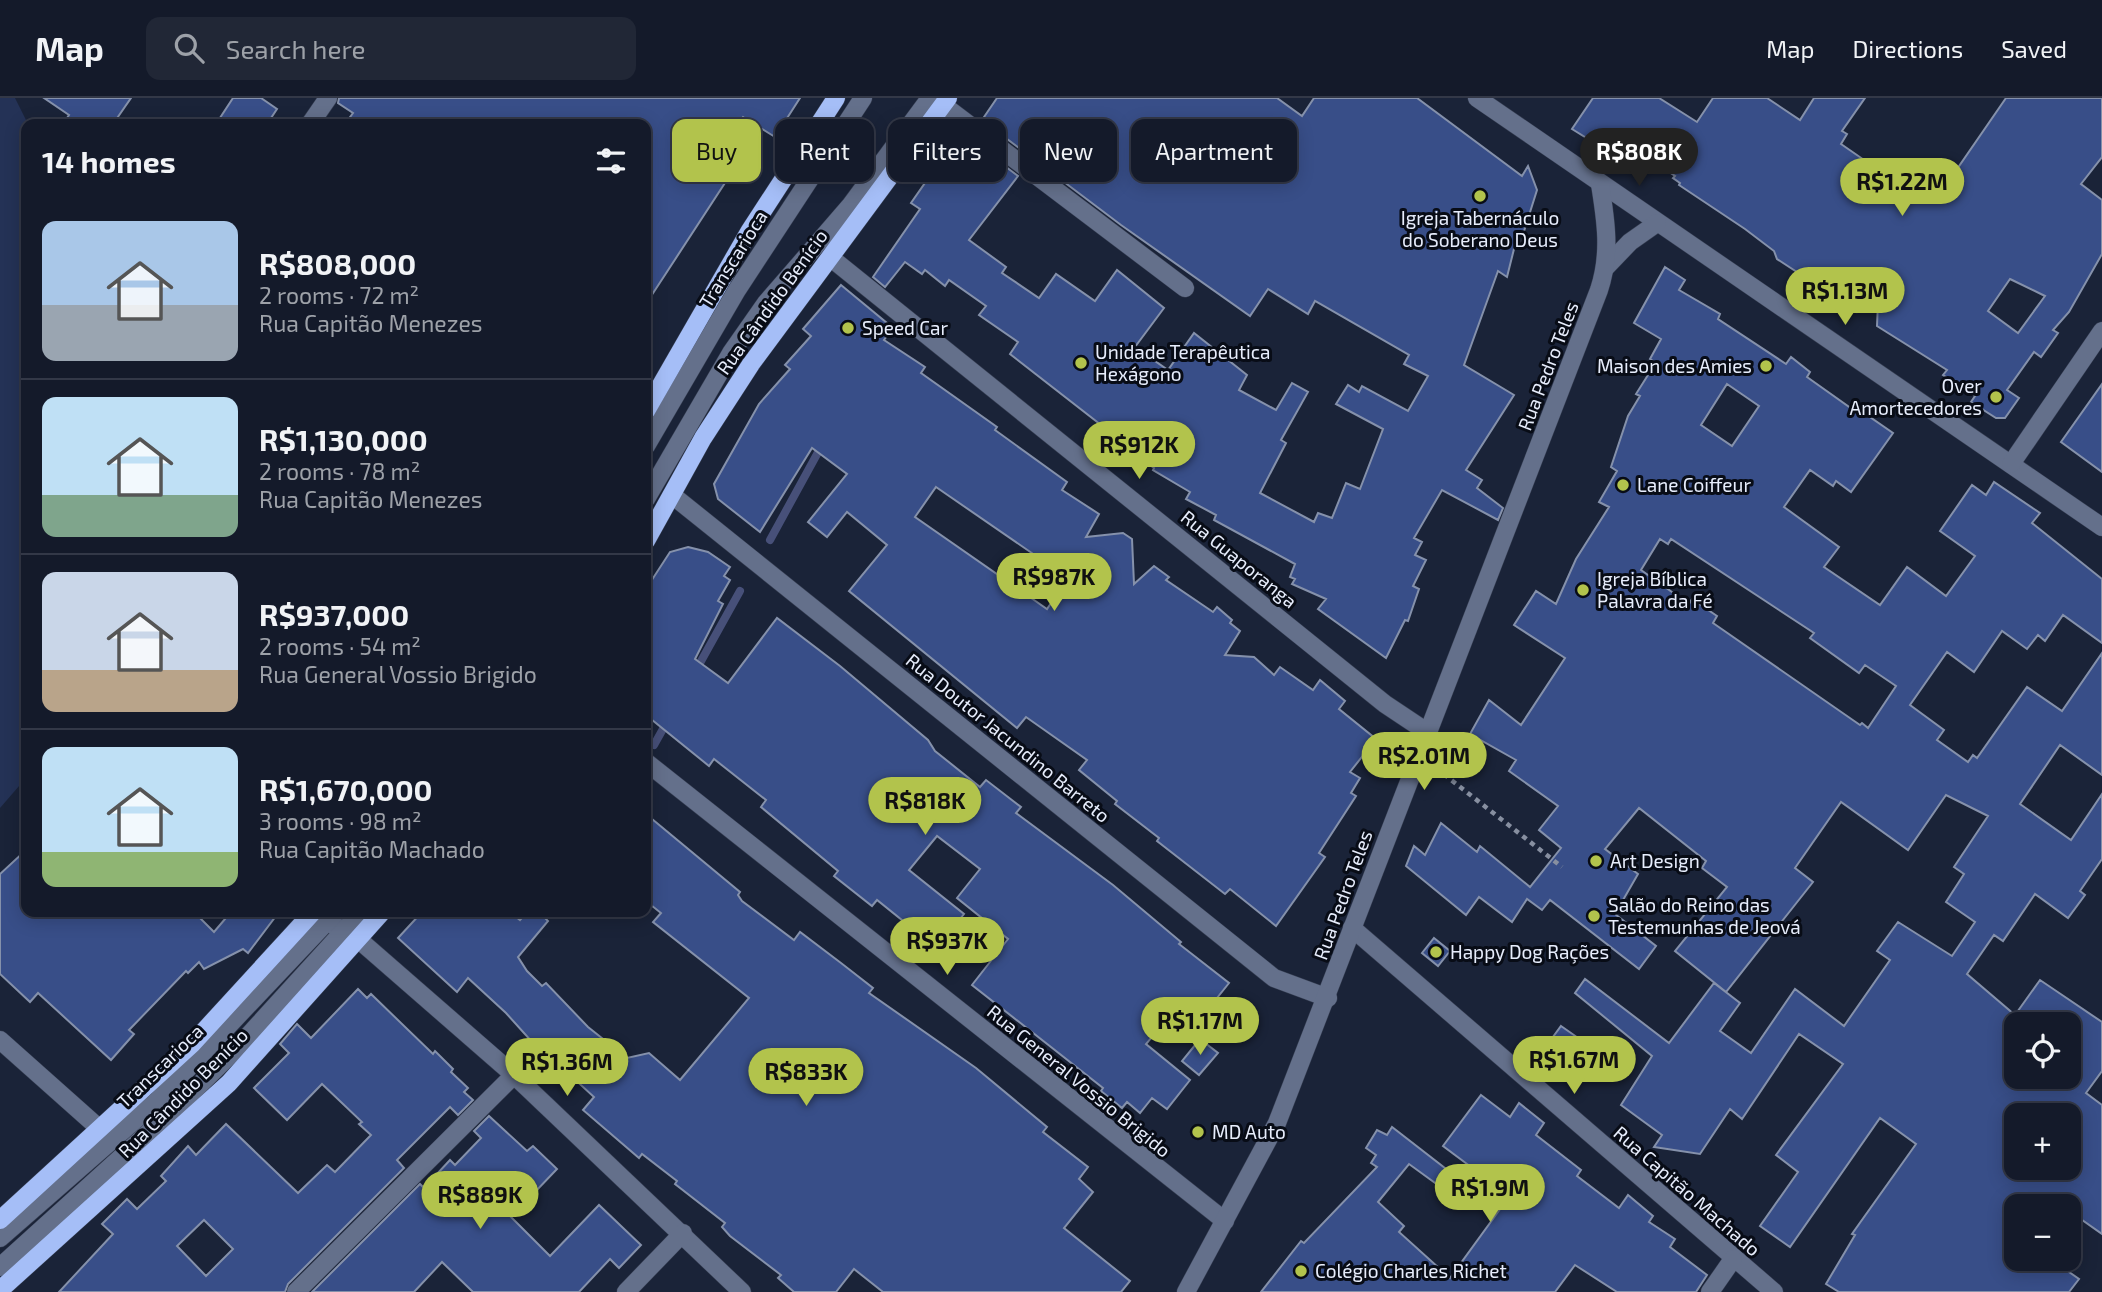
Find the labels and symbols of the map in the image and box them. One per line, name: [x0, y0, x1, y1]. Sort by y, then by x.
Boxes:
pin: R$808K: [1582, 129, 1696, 188]
pin: R$1.22M: [1837, 158, 1967, 218]
marker: Igreja Tabernáculo do Soberano Deus: [1472, 188, 1488, 204]
street label: Transcarioca: [694, 206, 772, 312]
place label: Igreja Tabernáculo do Soberano Deus: [1401, 206, 1559, 251]
street label: Rua Cândido Benício: [711, 225, 832, 379]
pin: R$1.13M: [1780, 268, 1910, 327]
street label: Rua Pedro Teles: [1512, 298, 1583, 433]
place label: Speed Car: [862, 316, 948, 339]
marker: Speed Car: [840, 320, 856, 336]
place label: Unidade Terapêutica Hexágono: [1095, 340, 1271, 385]
place label: Maison des Amies: [1597, 354, 1752, 377]
marker: Unidade Terapêutica Hexágono: [1073, 355, 1089, 371]
marker: Maison des Amies: [1758, 358, 1774, 374]
place label: Over Amortecedores: [1849, 374, 1982, 419]
marker: Over Amortecedores: [1988, 389, 2004, 405]
pin: R$912K: [1082, 422, 1196, 481]
place label: Lane Coiffeur: [1637, 473, 1751, 496]
marker: Lane Coiffeur: [1615, 477, 1631, 493]
street label: Rua Guaporanga: [1177, 505, 1302, 612]
pin: R$987K: [997, 554, 1111, 613]
place label: Igreja Bíblica Palavra da Fé: [1597, 567, 1713, 612]
marker: Igreja Bíblica Palavra da Fé: [1575, 582, 1591, 598]
street label: Rua Doutor Jacundino Barreto: [902, 648, 1115, 827]
pin: R$2.01M: [1359, 732, 1489, 792]
pin: R$818K: [868, 778, 982, 837]
street label: Rua Pedro Teles: [1308, 827, 1377, 963]
place label: Art Design: [1610, 849, 1700, 872]
marker: Art Design: [1588, 853, 1604, 869]
place label: Salão do Reino das Testemunhas de Jeová: [1608, 893, 1801, 938]
marker: Salão do Reino das Testemunhas de Jeová: [1586, 908, 1602, 924]
pin: R$937K: [890, 918, 1004, 977]
place label: Happy Dog Rações: [1450, 940, 1609, 964]
marker: Happy Dog Rações: [1428, 944, 1444, 960]
pin: R$1.17M: [1135, 998, 1265, 1057]
street label: Rua General Vossio Brigido: [983, 999, 1176, 1162]
street label: Transcarioca: [112, 1019, 207, 1112]
street label: Rua Cândido Benício: [113, 1023, 252, 1162]
pin: R$1.67M: [1509, 1037, 1639, 1096]
pin: R$1.36M: [502, 1038, 632, 1098]
pin: R$833K: [749, 1048, 863, 1108]
place label: MD Auto: [1212, 1120, 1286, 1143]
street label: Rua Capitão Machado: [1609, 1121, 1765, 1260]
marker: MD Auto: [1190, 1124, 1206, 1140]
pin: R$1.9M: [1433, 1164, 1547, 1224]
pin: R$889K: [423, 1172, 537, 1231]
place label: Colégio Charles Richet: [1315, 1259, 1507, 1282]
marker: Colégio Charles Richet: [1293, 1263, 1309, 1279]

